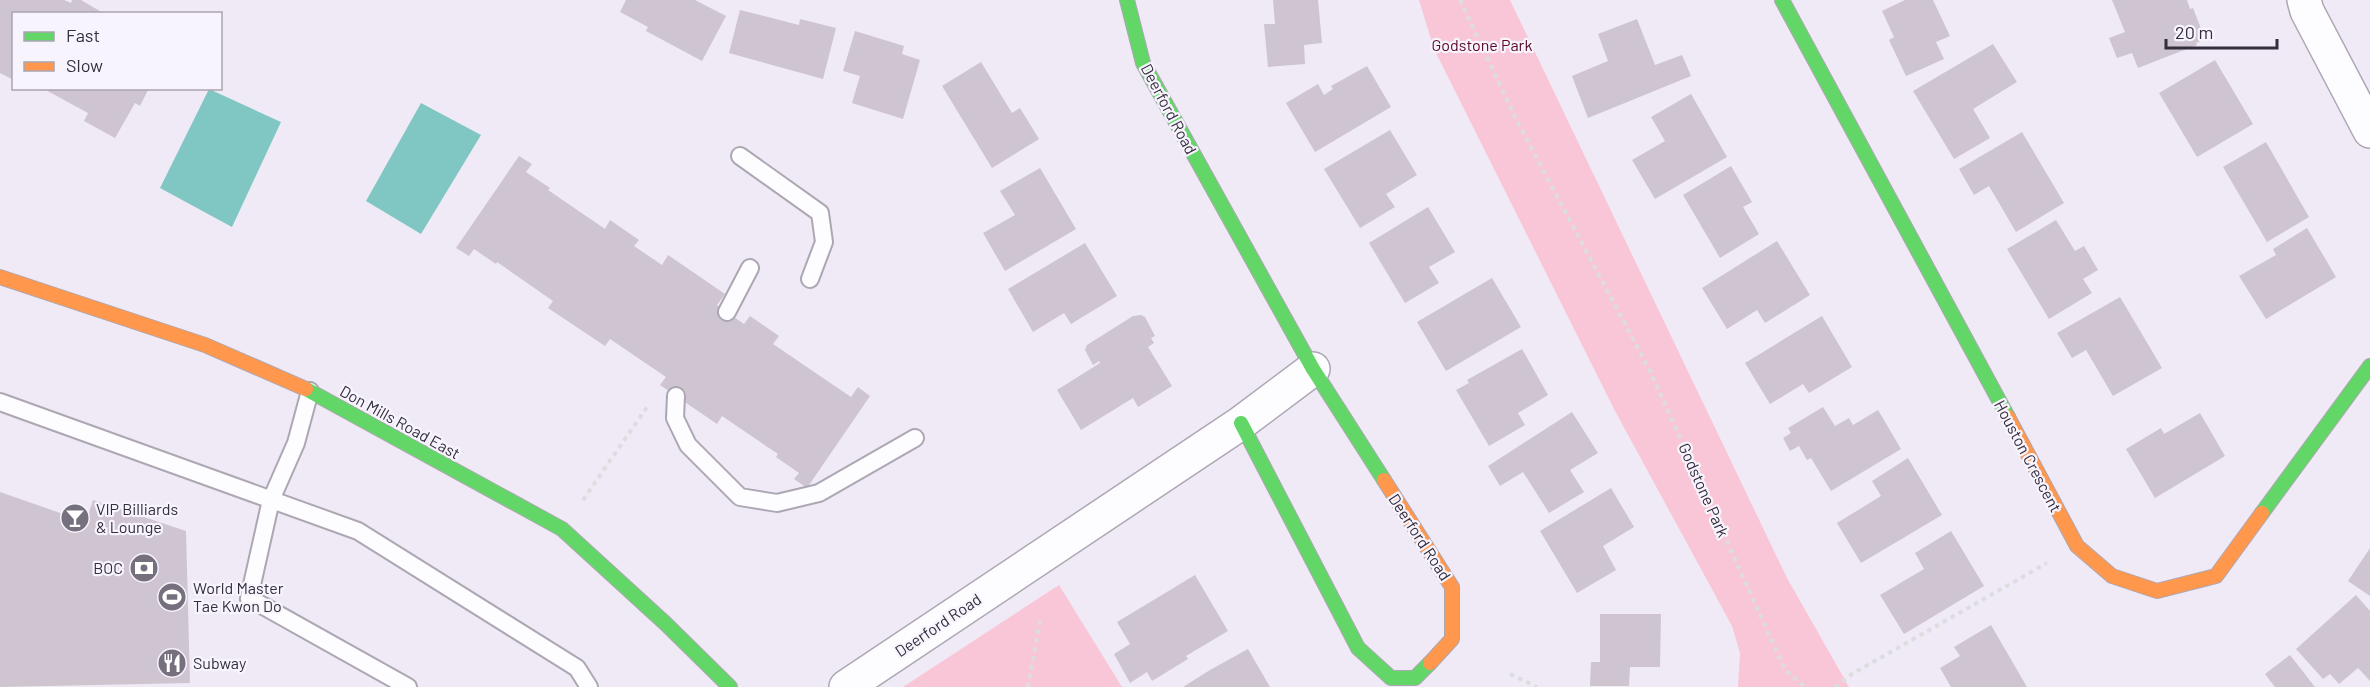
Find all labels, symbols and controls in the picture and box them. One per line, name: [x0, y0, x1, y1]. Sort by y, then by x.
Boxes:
legend: [12, 12, 222, 90]
scale bar: [2166, 12, 2277, 50]
text: 20 m: [2175, 21, 2213, 43]
text: Fast: [66, 24, 100, 46]
park label: Godstone Park: [1432, 35, 1532, 54]
text: Slow: [66, 54, 103, 76]
street label: Deerford Road: [1138, 60, 1201, 157]
street label: Don Mills Road East: [337, 381, 464, 462]
street label: Houston Crescent: [1991, 396, 2066, 515]
street label: Godstone Park: [1675, 440, 1734, 540]
street label: Deerford Road: [1385, 490, 1456, 584]
place label: VIP Billiards & Lounge: [96, 499, 178, 536]
bar icon: VIP Billiards & Lounge: [59, 502, 91, 534]
bank icon: BOC: [128, 552, 160, 584]
place label: BOC: [93, 558, 123, 577]
place label: World Master Tae Kwon Do: [193, 578, 284, 615]
sports icon: World Master Tae Kwon Do: [156, 581, 188, 613]
street label: Deerford Road: [891, 589, 984, 660]
restaurant icon: Subway: [156, 647, 188, 679]
place label: Subway: [193, 653, 247, 672]

